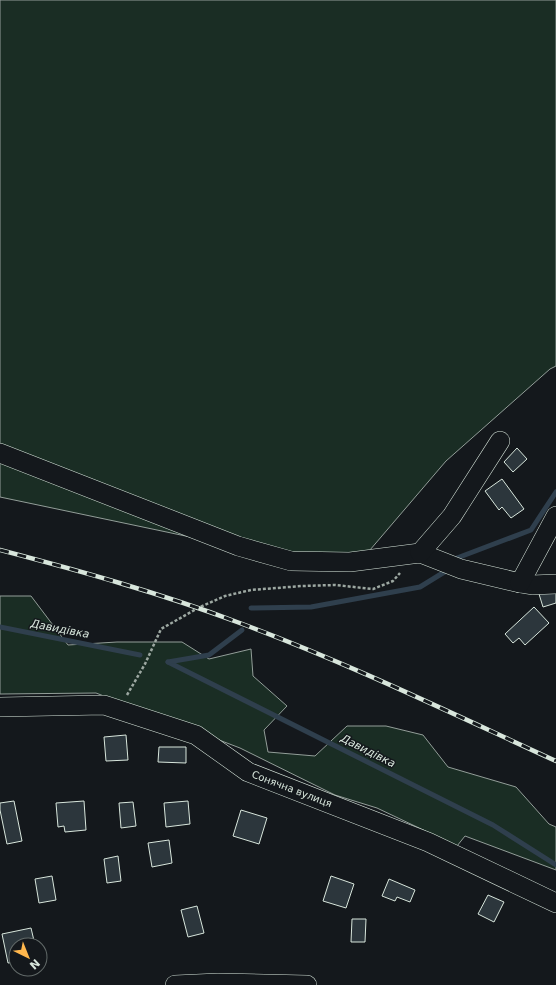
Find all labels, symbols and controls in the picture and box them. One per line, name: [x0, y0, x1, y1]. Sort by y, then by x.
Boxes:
water label: Давидівка: [29, 617, 91, 641]
water label: Давидівка: [338, 731, 398, 770]
street label: Сонячна вулиця: [250, 769, 334, 809]
north arrow: [8, 937, 48, 977]
text: N: [27, 956, 42, 972]

